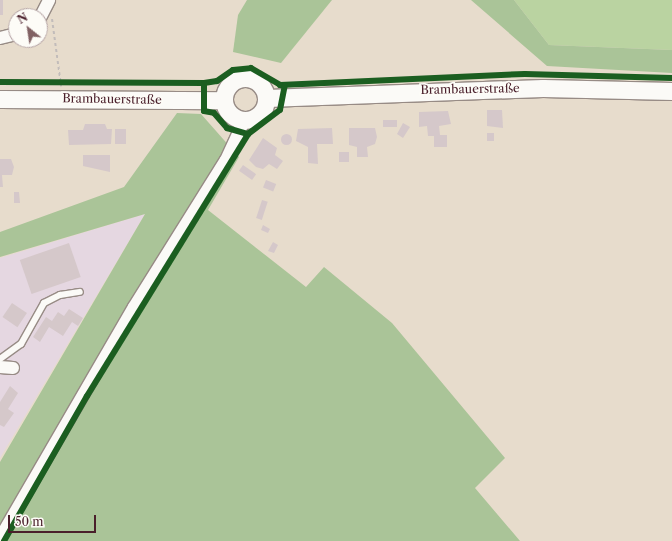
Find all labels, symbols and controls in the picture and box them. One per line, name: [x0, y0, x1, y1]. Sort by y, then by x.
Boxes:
north arrow: [8, 8, 48, 48]
text: N: [15, 10, 30, 27]
street label: Brambauerstraße: [420, 81, 520, 97]
street label: Brambauerstraße: [62, 91, 162, 107]
scale bar: [10, 507, 98, 533]
text: 50 m: [15, 514, 44, 529]

